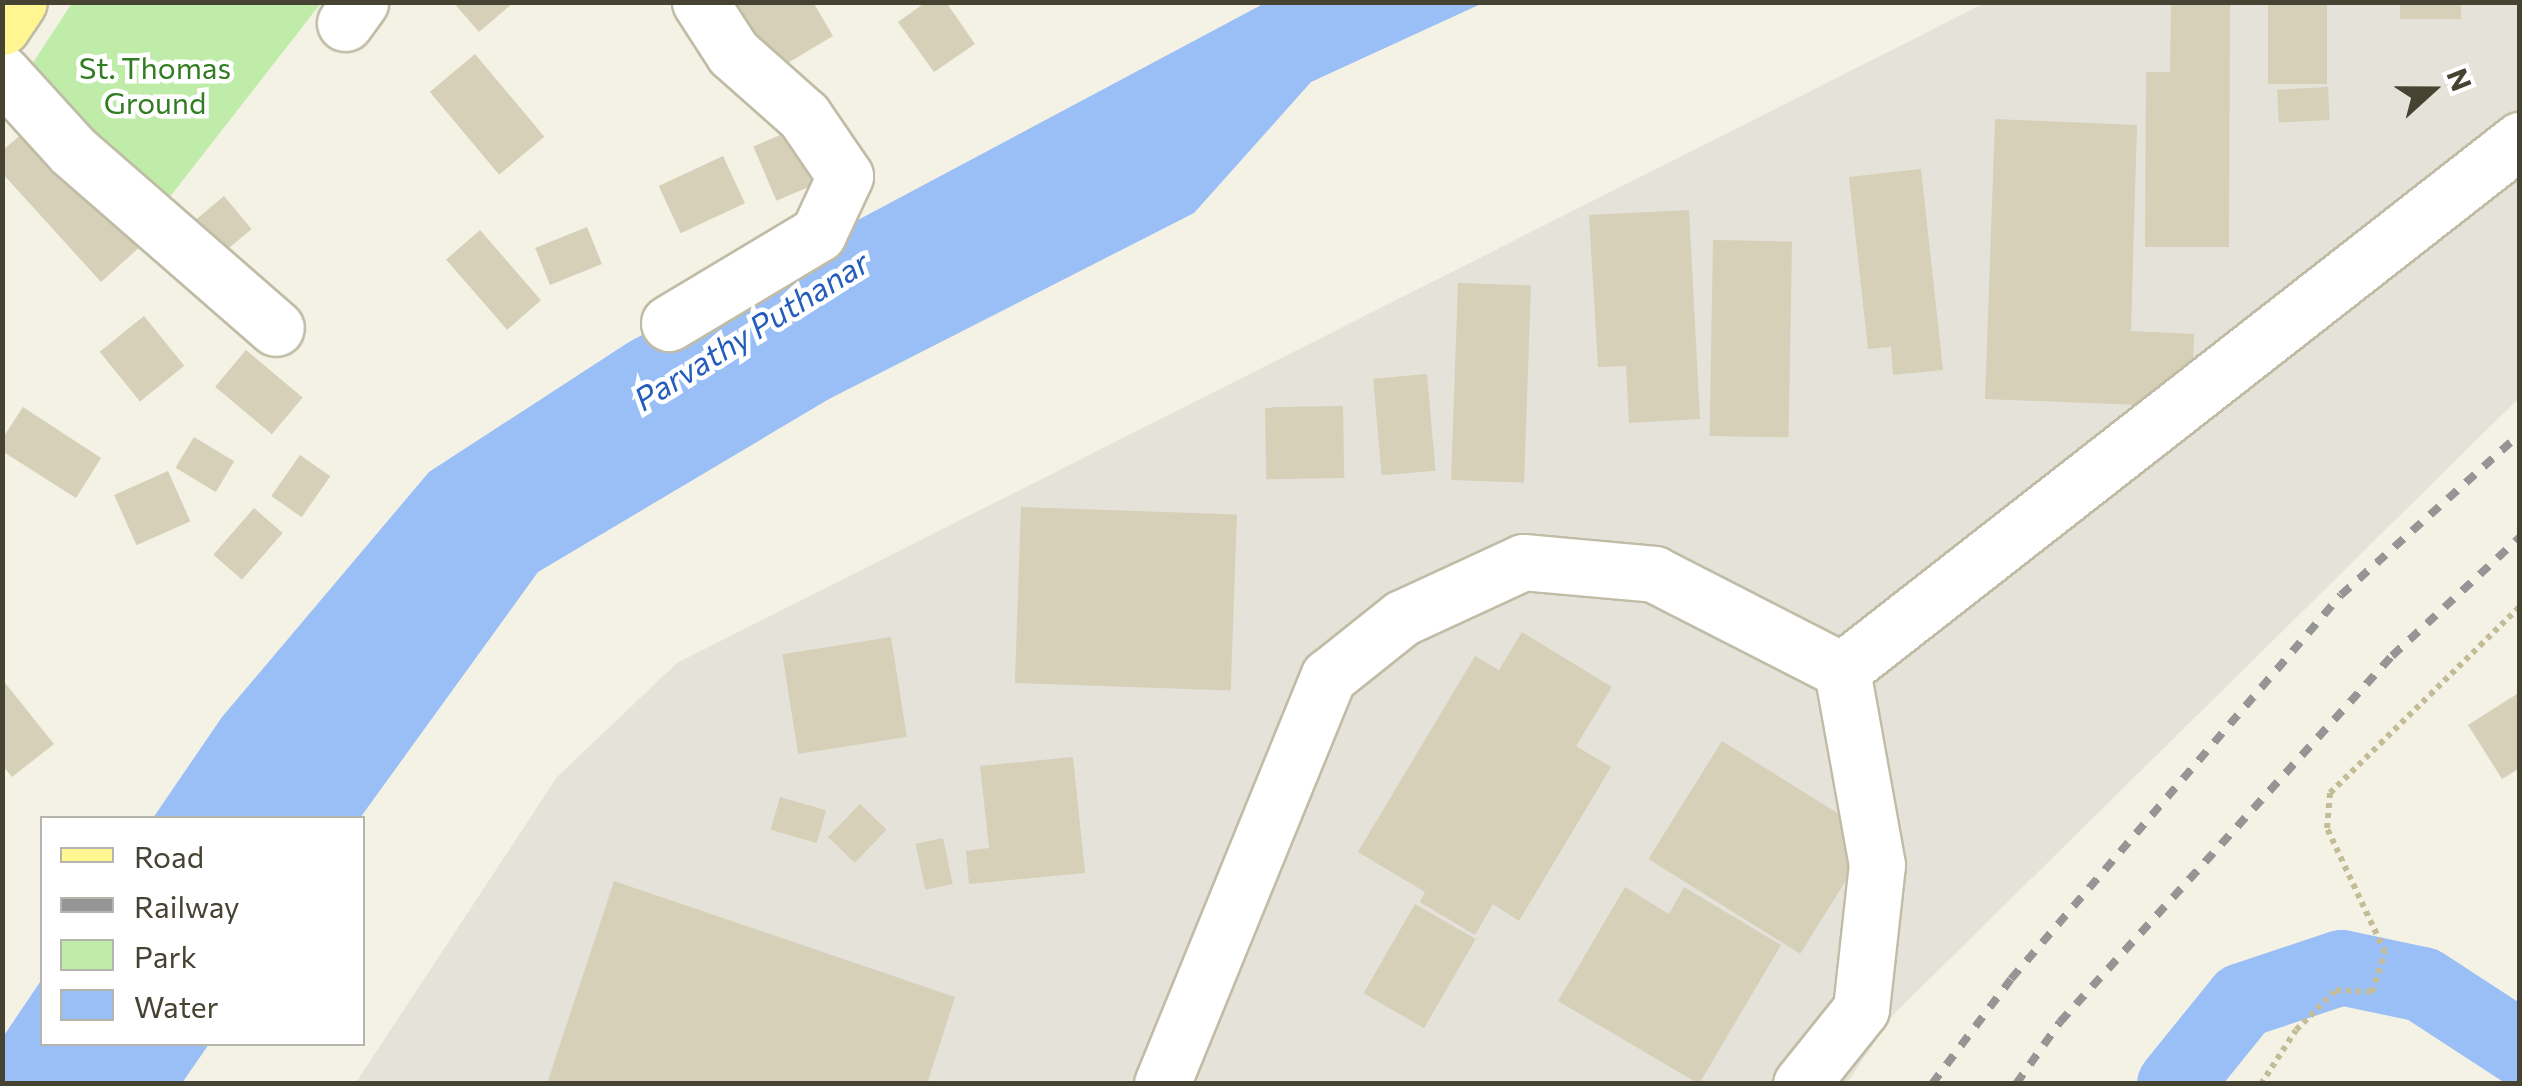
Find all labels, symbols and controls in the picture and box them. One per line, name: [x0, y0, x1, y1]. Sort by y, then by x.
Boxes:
north arrow: [2382, 40, 2482, 140]
park label: St. Thomas Ground: [79, 49, 231, 120]
text: N: [2440, 63, 2480, 95]
water label: Parvathy Puthanar: [626, 242, 876, 418]
legend: [40, 816, 365, 1046]
text: Road: [134, 837, 204, 874]
text: Railway: [134, 887, 240, 924]
text: Park: [134, 937, 197, 974]
text: Water: [134, 987, 219, 1024]

